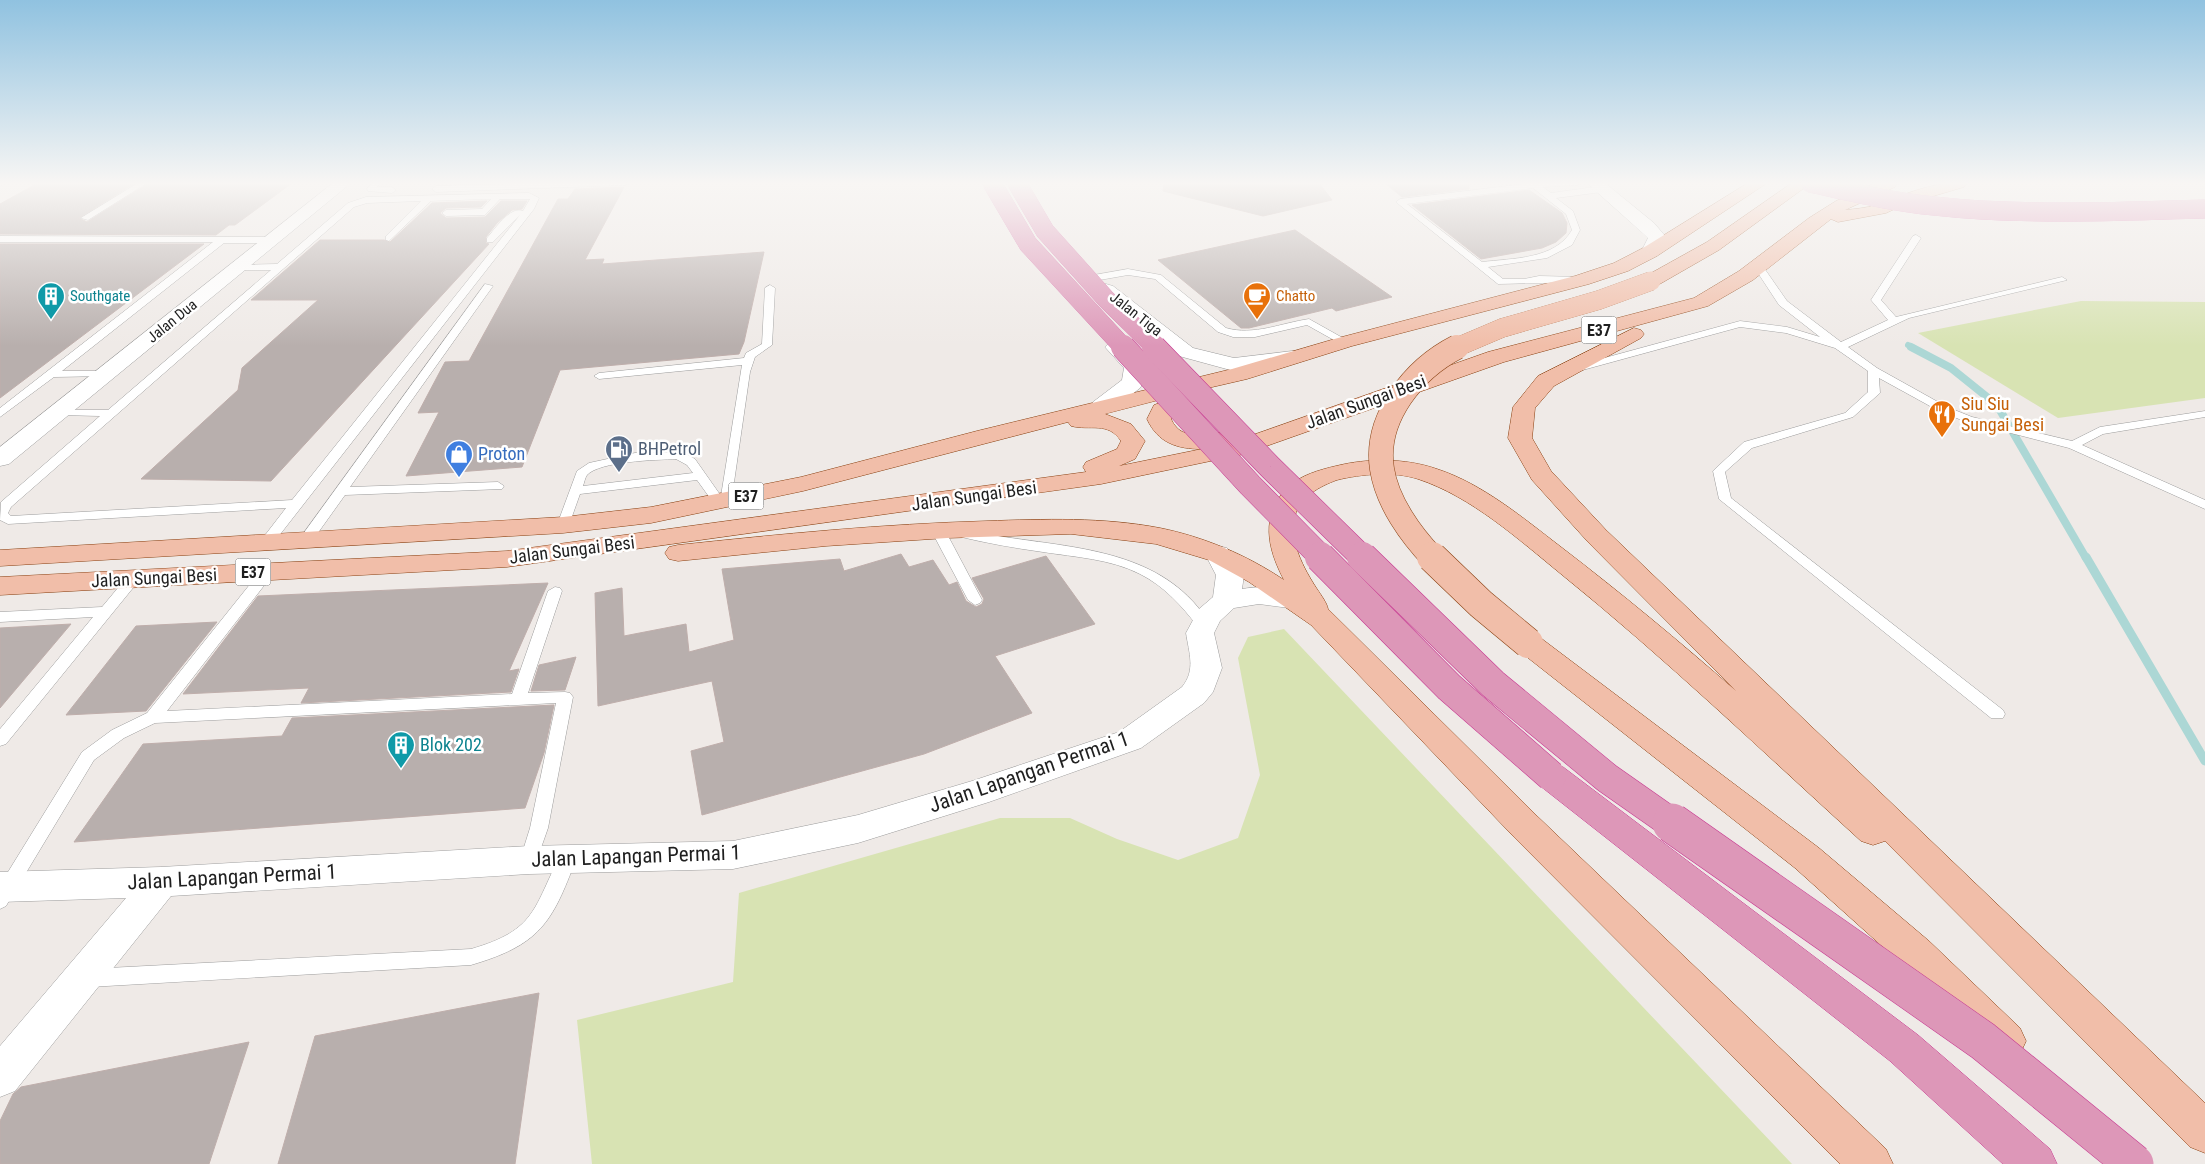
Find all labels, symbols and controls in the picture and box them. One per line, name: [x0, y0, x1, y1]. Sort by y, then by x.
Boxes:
building icon: Southgate: [36, 281, 66, 320]
cafe icon: Chatto: [1242, 281, 1272, 320]
place label: Southgate: [70, 287, 130, 305]
place label: Chatto: [1276, 287, 1315, 305]
street label: Jalan Tiga: [1106, 288, 1166, 340]
street label: Jalan Dua: [143, 296, 201, 346]
road number: E37: [1582, 316, 1616, 344]
street label: Jalan Sungai Besi: [1303, 370, 1429, 433]
place label: Siu Siu Sungai Besi: [1961, 393, 2044, 435]
restaurant icon: Siu Siu Sungai Besi: [1927, 399, 1957, 438]
fuel station icon: BHPetrol: [604, 434, 634, 473]
place label: BHPetrol: [638, 438, 701, 459]
shop icon: Proton: [444, 439, 474, 478]
place label: Proton: [478, 443, 525, 464]
street label: Jalan Sungai Besi: [910, 476, 1038, 515]
road number: E37: [728, 482, 764, 510]
street label: Jalan Sungai Besi: [508, 531, 636, 568]
road number: E37: [236, 558, 270, 586]
street label: Jalan Sungai Besi: [90, 564, 217, 591]
street label: Jalan Lapangan Permai 1: [926, 727, 1132, 817]
building icon: Blok 202: [386, 730, 416, 769]
place label: Blok 202: [420, 734, 482, 755]
street label: Jalan Lapangan Permai 1: [531, 840, 741, 872]
street label: Jalan Lapangan Permai 1: [127, 860, 337, 894]

